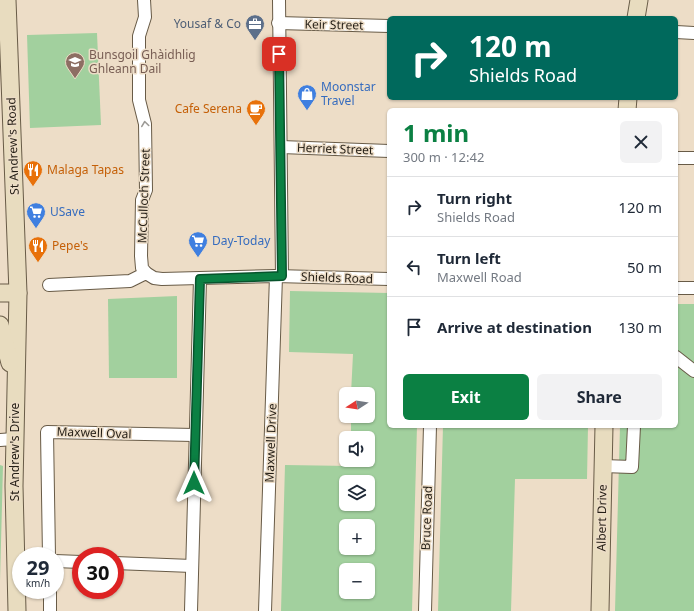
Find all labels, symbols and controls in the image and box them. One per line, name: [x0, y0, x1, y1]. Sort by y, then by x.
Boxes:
office icon: Yousaf & Co: [244, 13, 266, 41]
place label: Yousaf & Co: [174, 15, 241, 32]
street label: Keir Street: [304, 15, 364, 34]
text: 120 m: [469, 27, 552, 65]
icon: right: [403, 32, 455, 84]
pin: [262, 37, 296, 71]
icon: arrive: [268, 43, 290, 65]
place label: Bunsgoil Ghàidhlig Ghleann Dail: [89, 46, 196, 77]
school or university icon: Bunsgoil Ghàidhlig Ghleann Dail: [64, 51, 86, 79]
text: Shields Road: [469, 63, 577, 87]
place label: Moonstar Travel: [321, 78, 376, 109]
shop icon: Moonstar Travel: [296, 83, 318, 111]
street label: St Andrew's Road: [2, 97, 23, 195]
cafe icon: Cafe Serena: [245, 98, 267, 126]
place label: Cafe Serena: [175, 100, 242, 117]
text: 1 min: [403, 116, 469, 149]
one-way arrow: [140, 121, 149, 127]
button: close: [620, 121, 662, 163]
street label: Herriet Street: [297, 139, 374, 158]
street label: McCulloch Street: [133, 148, 154, 244]
text: 300 m · 12:42: [403, 148, 484, 166]
restaurant icon: Malaga Tapas: [22, 159, 44, 187]
place label: Malaga Tapas: [47, 161, 124, 178]
text: Turn right: [437, 188, 512, 208]
icon: right: [403, 196, 425, 218]
text: 120 m: [618, 197, 662, 217]
supermarket icon: USave: [25, 201, 47, 229]
place label: USave: [50, 203, 85, 220]
text: Shields Road: [437, 208, 515, 226]
supermarket icon: Day-Today: [187, 230, 209, 258]
place label: Day-Today: [212, 232, 271, 249]
restaurant icon: Pepe's: [27, 235, 49, 263]
place label: Pepe's: [52, 237, 88, 254]
text: Turn left: [437, 248, 501, 268]
icon: left: [403, 256, 425, 278]
text: 50 m: [627, 257, 662, 277]
street label: Shields Road: [301, 268, 373, 287]
text: Maxwell Road: [437, 268, 522, 286]
icon: arrive: [403, 316, 425, 338]
text: Arrive at destination: [437, 317, 592, 337]
text: 130 m: [618, 317, 662, 337]
button: Exit: [403, 374, 529, 420]
button: Share: [537, 374, 662, 420]
north arrow: [339, 387, 375, 423]
map controls: [339, 387, 375, 599]
street label: St Andrew's Drive: [6, 402, 23, 501]
street label: Maxwell Drive: [261, 403, 280, 483]
street label: Maxwell Oval: [56, 423, 132, 442]
button: sound: [339, 431, 375, 467]
position arrow: [173, 462, 215, 504]
button: layers: [339, 475, 375, 511]
street label: Albert Drive: [592, 484, 611, 552]
street label: Bruce Road: [417, 485, 436, 551]
button: +: [339, 519, 375, 555]
speed limit sign: 30: [72, 547, 124, 599]
text: 29: [27, 554, 49, 581]
button: −: [339, 563, 375, 599]
text: km/h: [26, 576, 50, 590]

